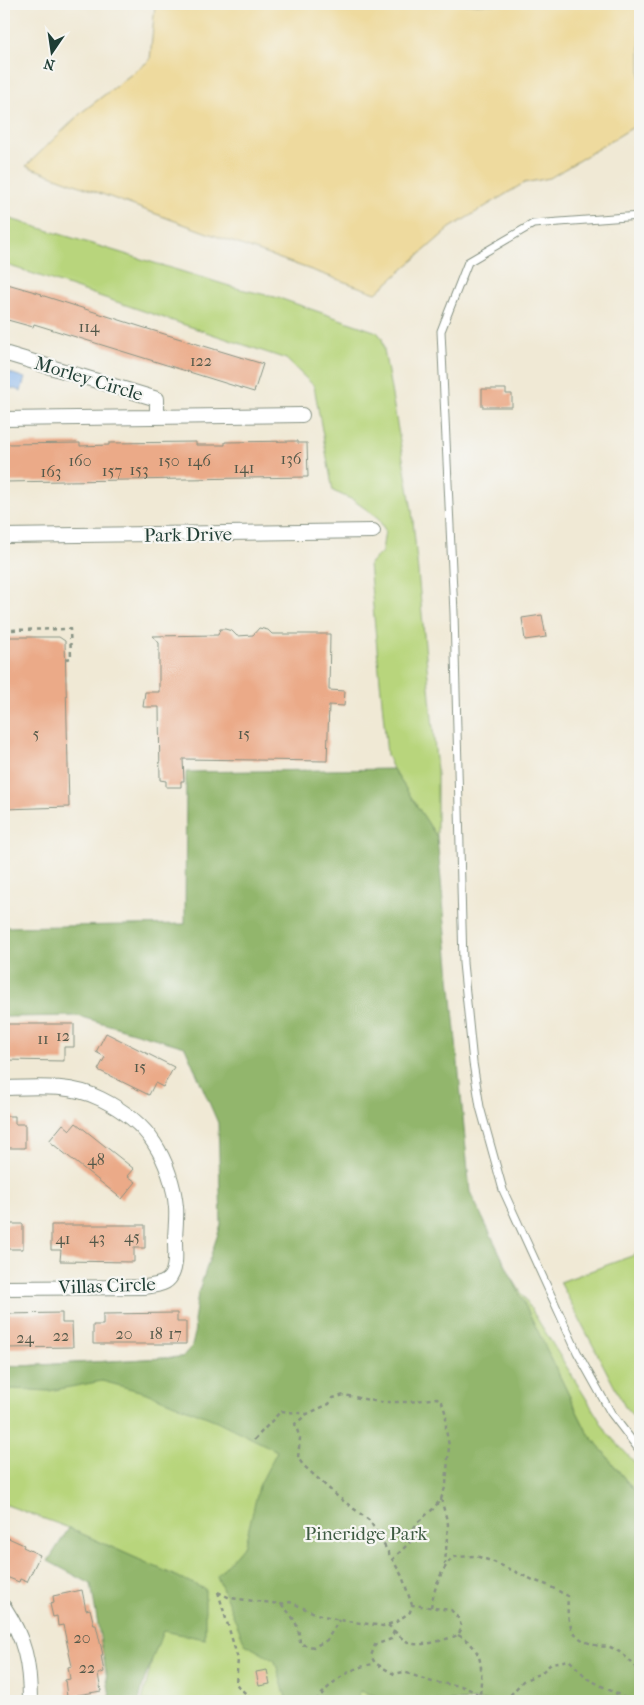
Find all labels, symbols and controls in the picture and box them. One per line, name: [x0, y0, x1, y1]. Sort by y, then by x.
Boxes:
north arrow: [28, 28, 78, 78]
text: N: [42, 55, 56, 74]
house number: 114: [79, 317, 100, 336]
house number: 122: [190, 351, 212, 370]
street label: Morley Circle: [32, 352, 146, 406]
house number: 136: [281, 449, 302, 468]
house number: 160: [68, 451, 92, 470]
house number: 150: [158, 451, 180, 470]
house number: 146: [187, 451, 211, 470]
house number: 141: [234, 458, 254, 477]
house number: 153: [129, 460, 149, 479]
house number: 157: [102, 461, 122, 480]
house number: 163: [41, 462, 61, 481]
street label: Park Drive: [144, 523, 232, 547]
house number: 5: [33, 724, 40, 743]
house number: 15: [238, 724, 250, 743]
house number: 12: [56, 1026, 70, 1045]
house number: 11: [37, 1029, 49, 1048]
house number: 15: [134, 1057, 146, 1076]
house number: 48: [87, 1150, 105, 1169]
house number: 45: [124, 1227, 140, 1246]
house number: 43: [89, 1228, 105, 1247]
house number: 41: [55, 1229, 71, 1248]
street label: Villas Circle: [57, 1273, 156, 1299]
house number: 20: [115, 1324, 133, 1343]
house number: 18: [149, 1324, 163, 1343]
house number: 17: [168, 1324, 182, 1343]
house number: 22: [53, 1326, 69, 1345]
house number: 24: [16, 1328, 34, 1347]
park label: Pineridge Park: [305, 1523, 428, 1545]
house number: 20: [73, 1628, 91, 1647]
house number: 22: [79, 1658, 95, 1677]

